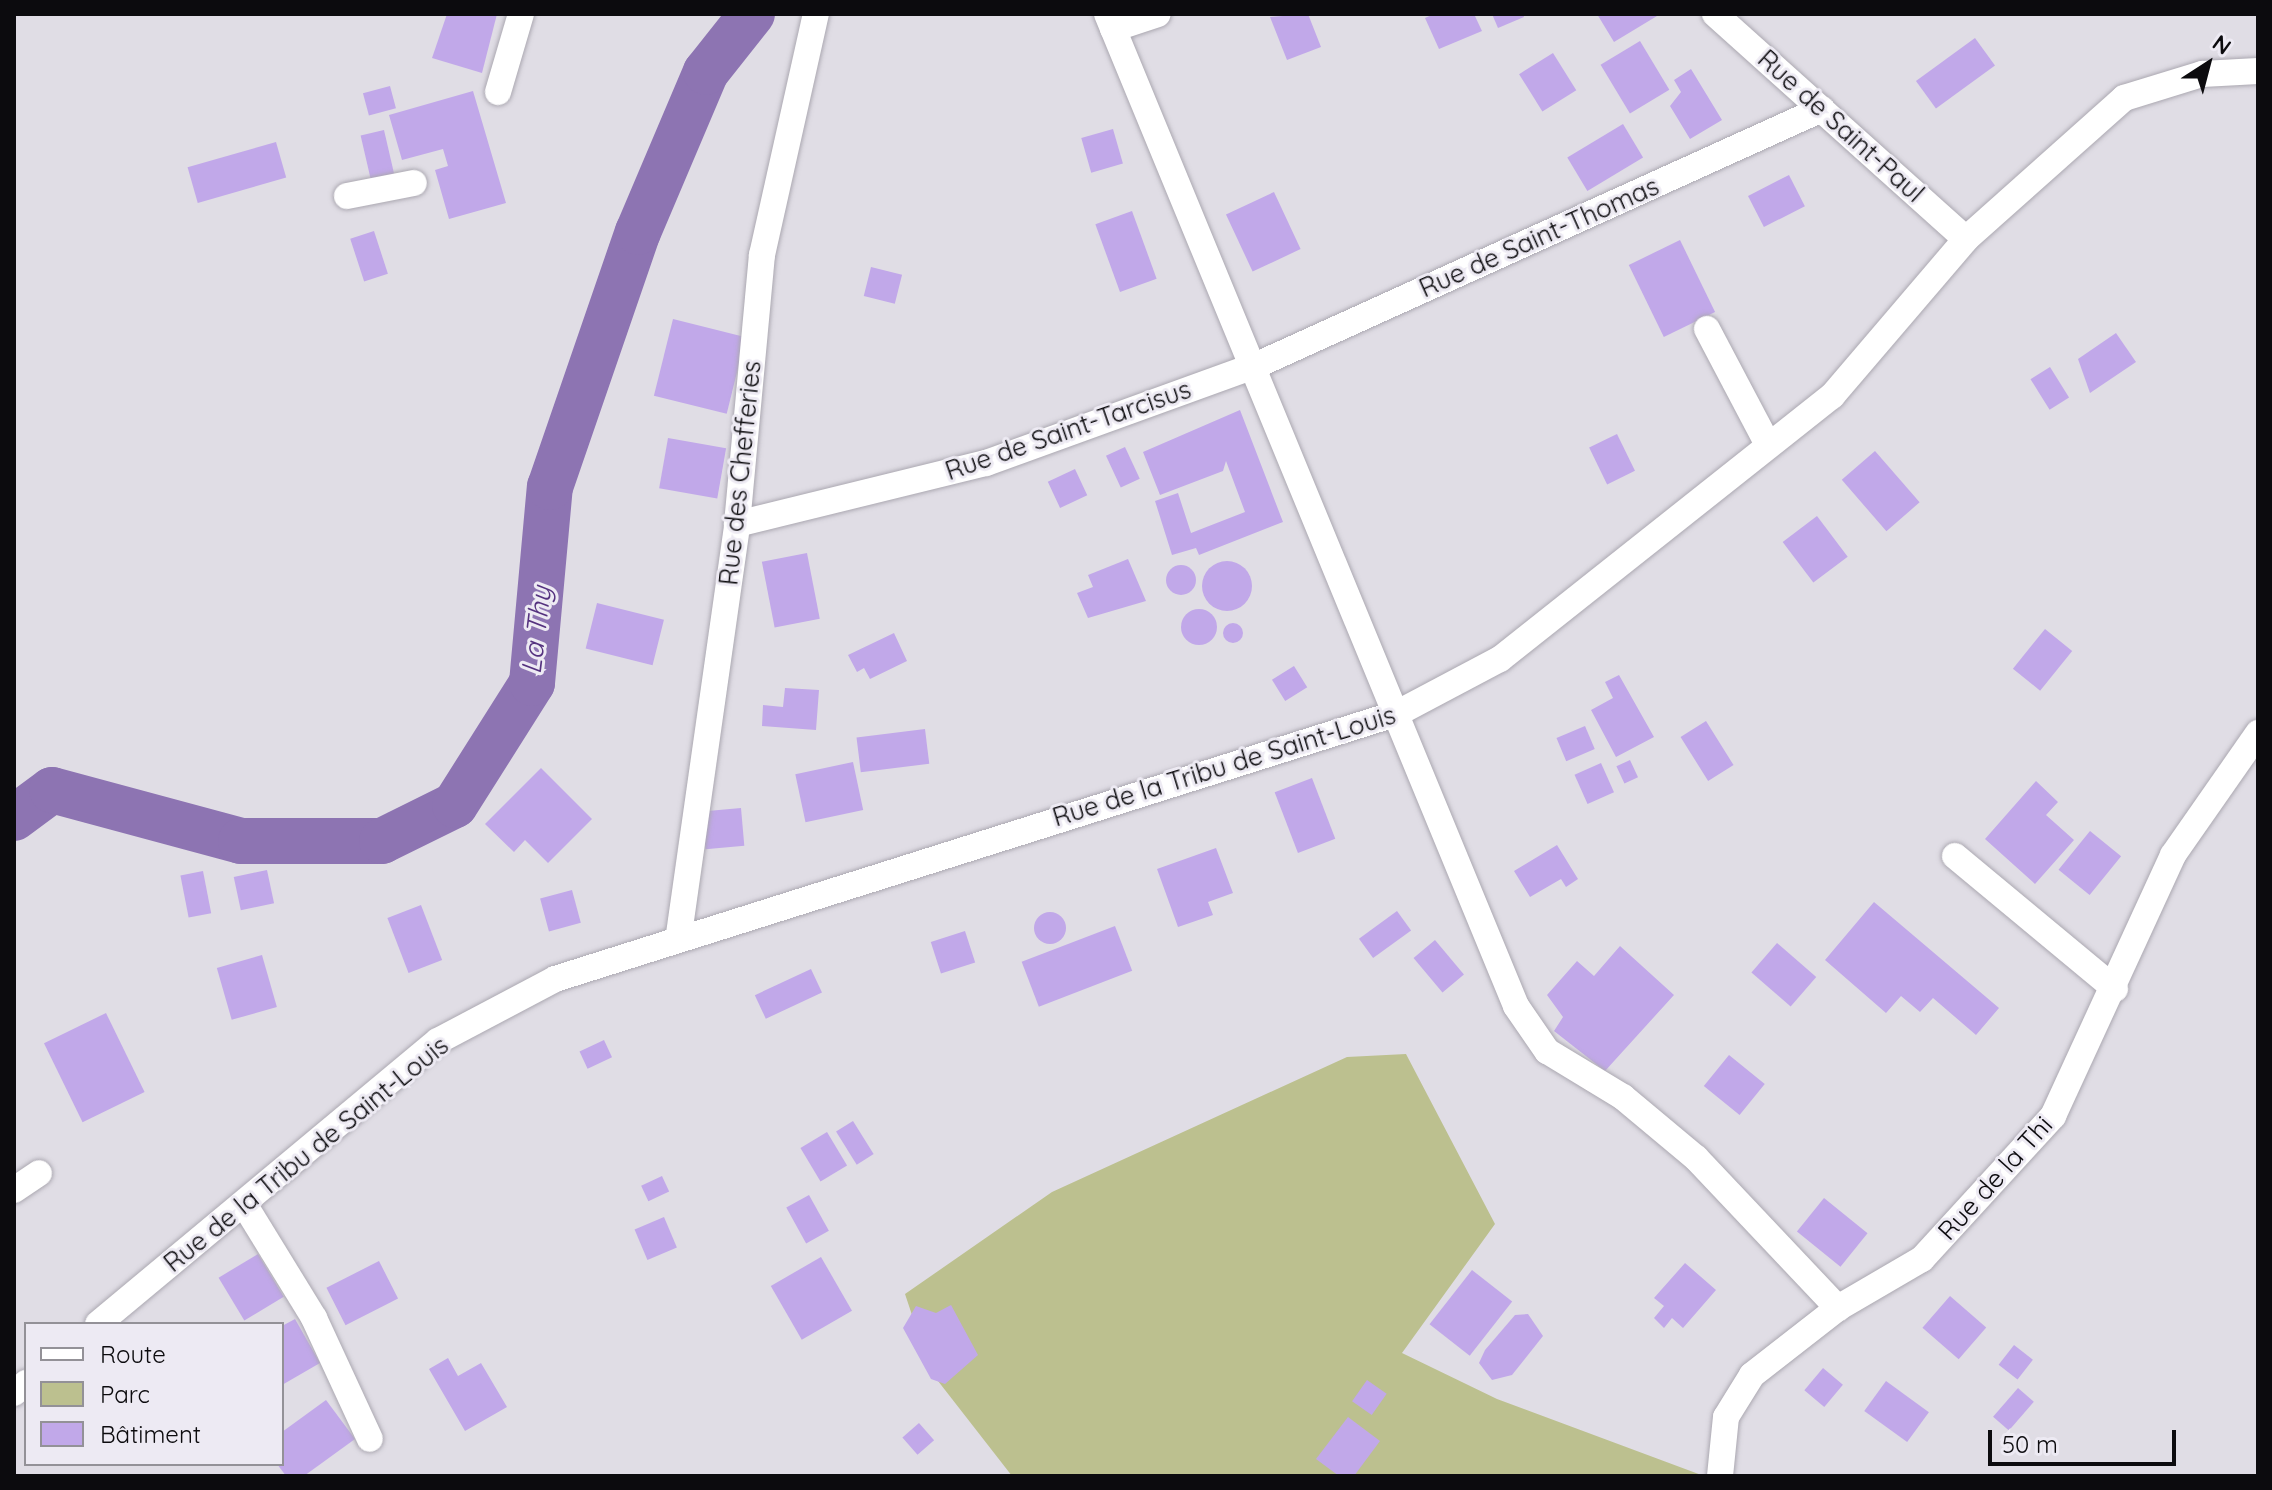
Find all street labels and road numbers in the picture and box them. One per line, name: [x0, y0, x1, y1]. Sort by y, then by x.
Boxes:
street label: Rue de Saint-Paul: [1751, 43, 1931, 209]
street label: Rue de Saint-Thomas: [1414, 170, 1664, 304]
street label: Rue des Chefferies: [713, 359, 767, 587]
street label: Rue de Saint-Tarcisus: [941, 373, 1195, 487]
street label: Rue de la Tribu de Saint-Louis: [1049, 699, 1399, 833]
street label: Rue de la Tribu de Saint-Louis: [157, 1030, 455, 1278]
street label: Rue de la Thi: [1931, 1110, 2059, 1246]

